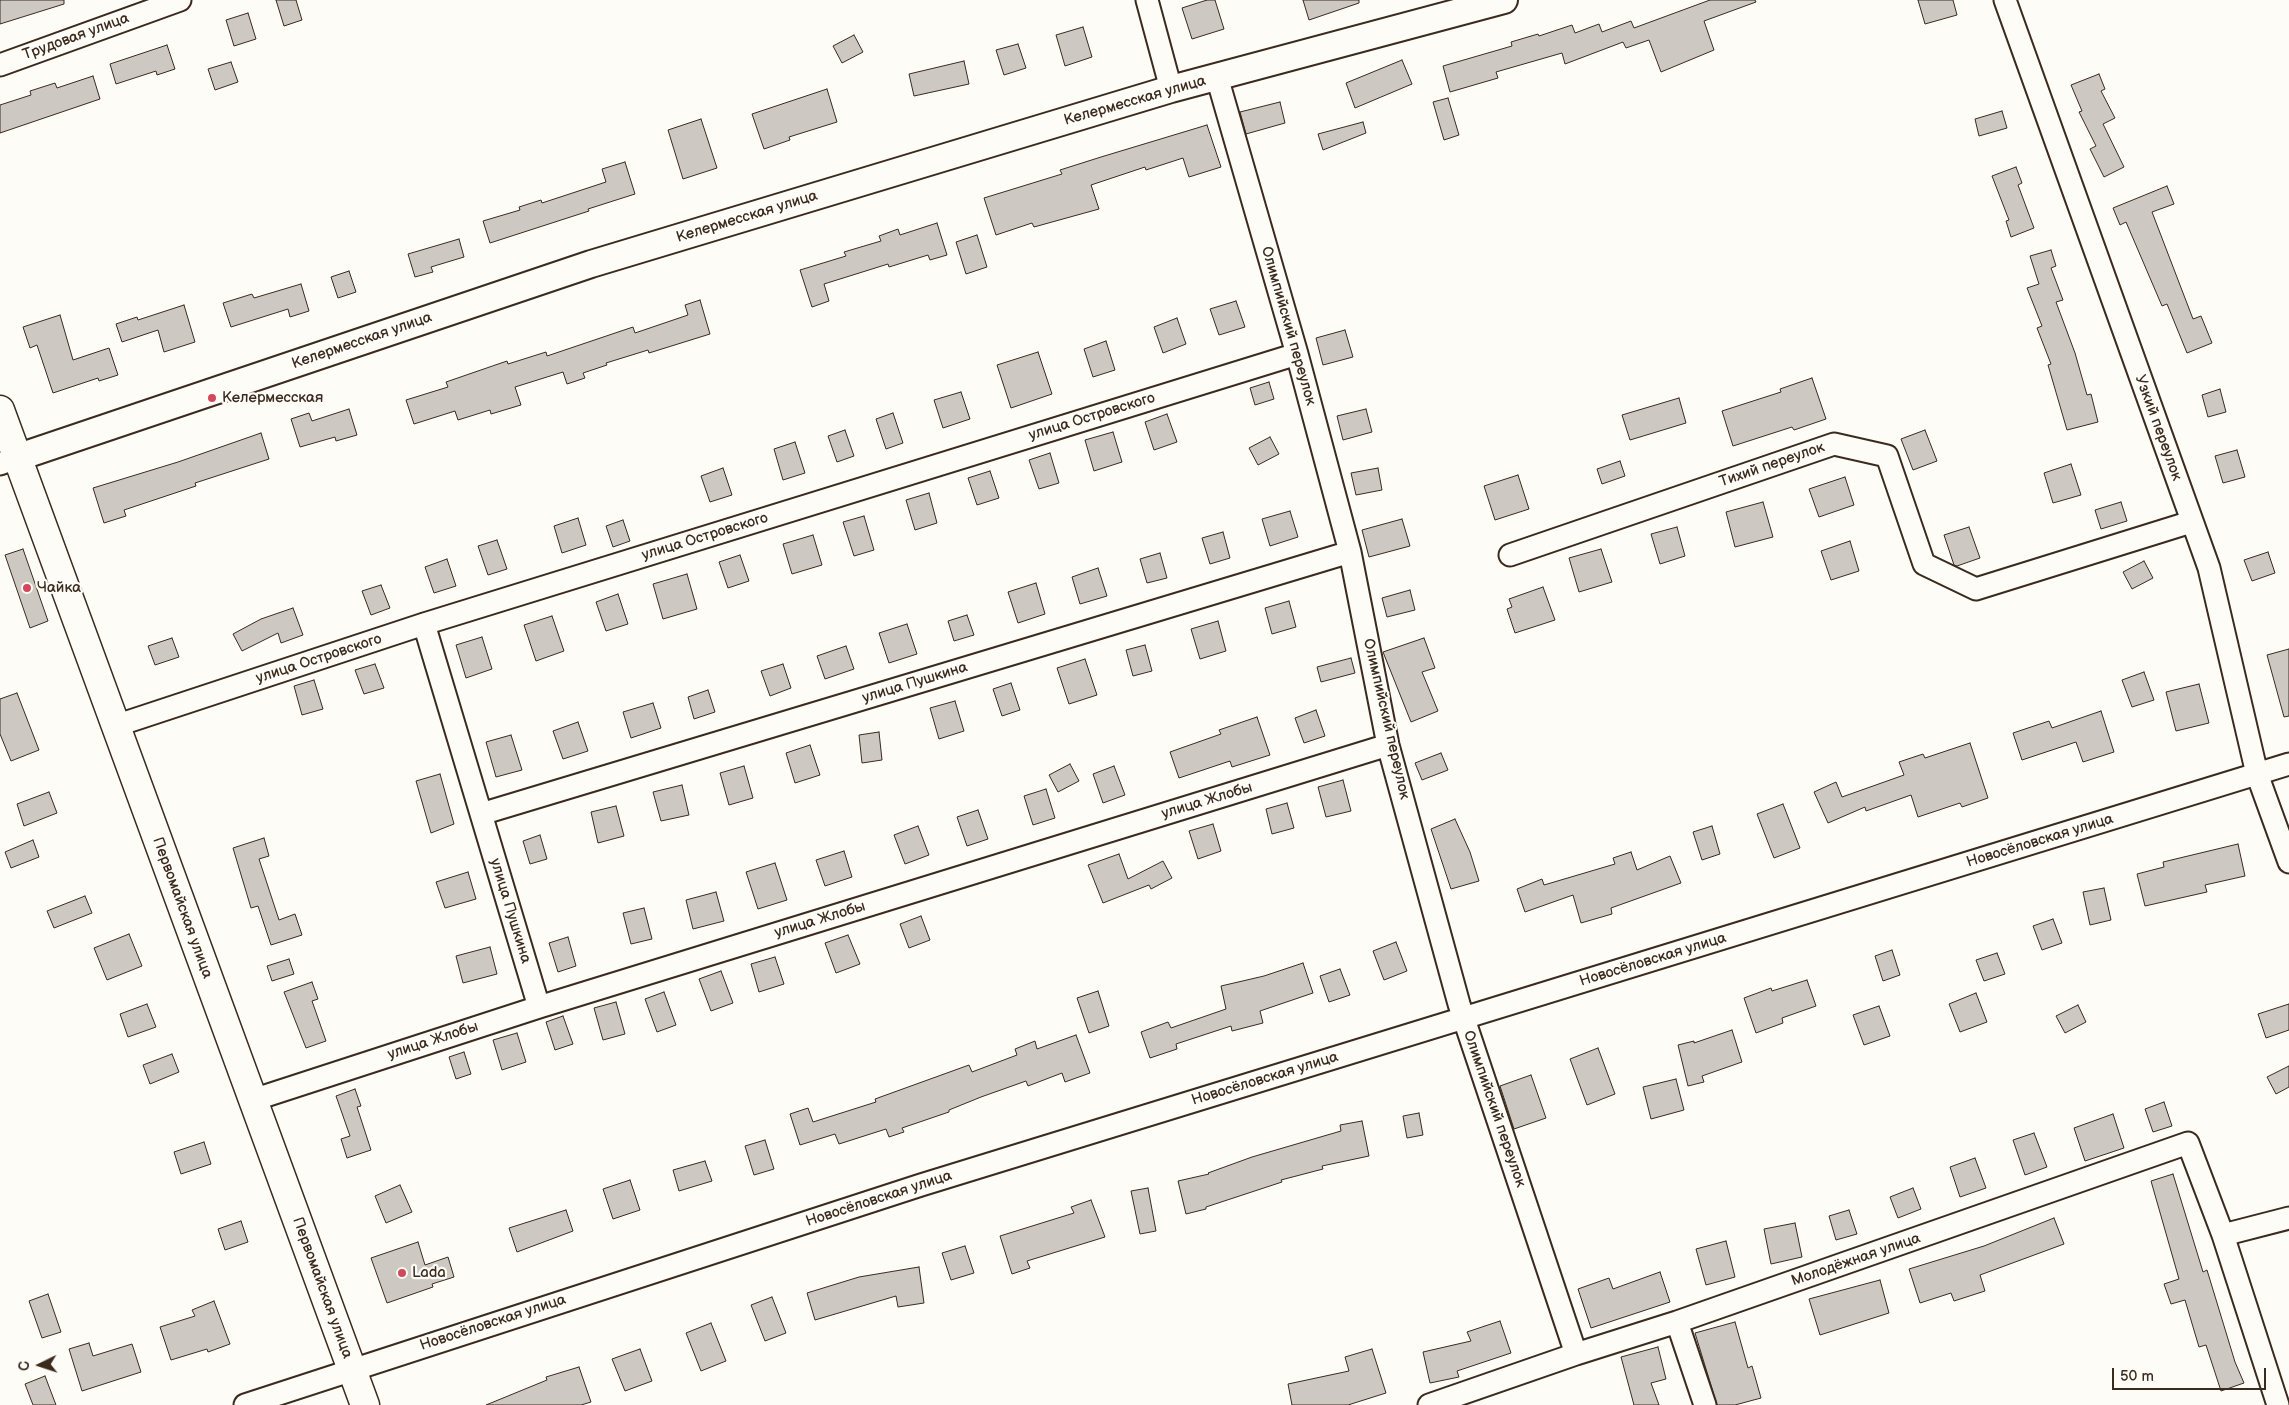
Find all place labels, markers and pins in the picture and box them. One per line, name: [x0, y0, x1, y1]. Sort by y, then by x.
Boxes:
place label: Келермесская: [222, 389, 323, 407]
marker: Келермесская: [206, 392, 218, 404]
place label: Чайка: [37, 579, 81, 597]
marker: Чайка: [21, 582, 33, 594]
place label: Lada: [412, 1264, 446, 1282]
marker: Lada: [396, 1267, 408, 1279]

